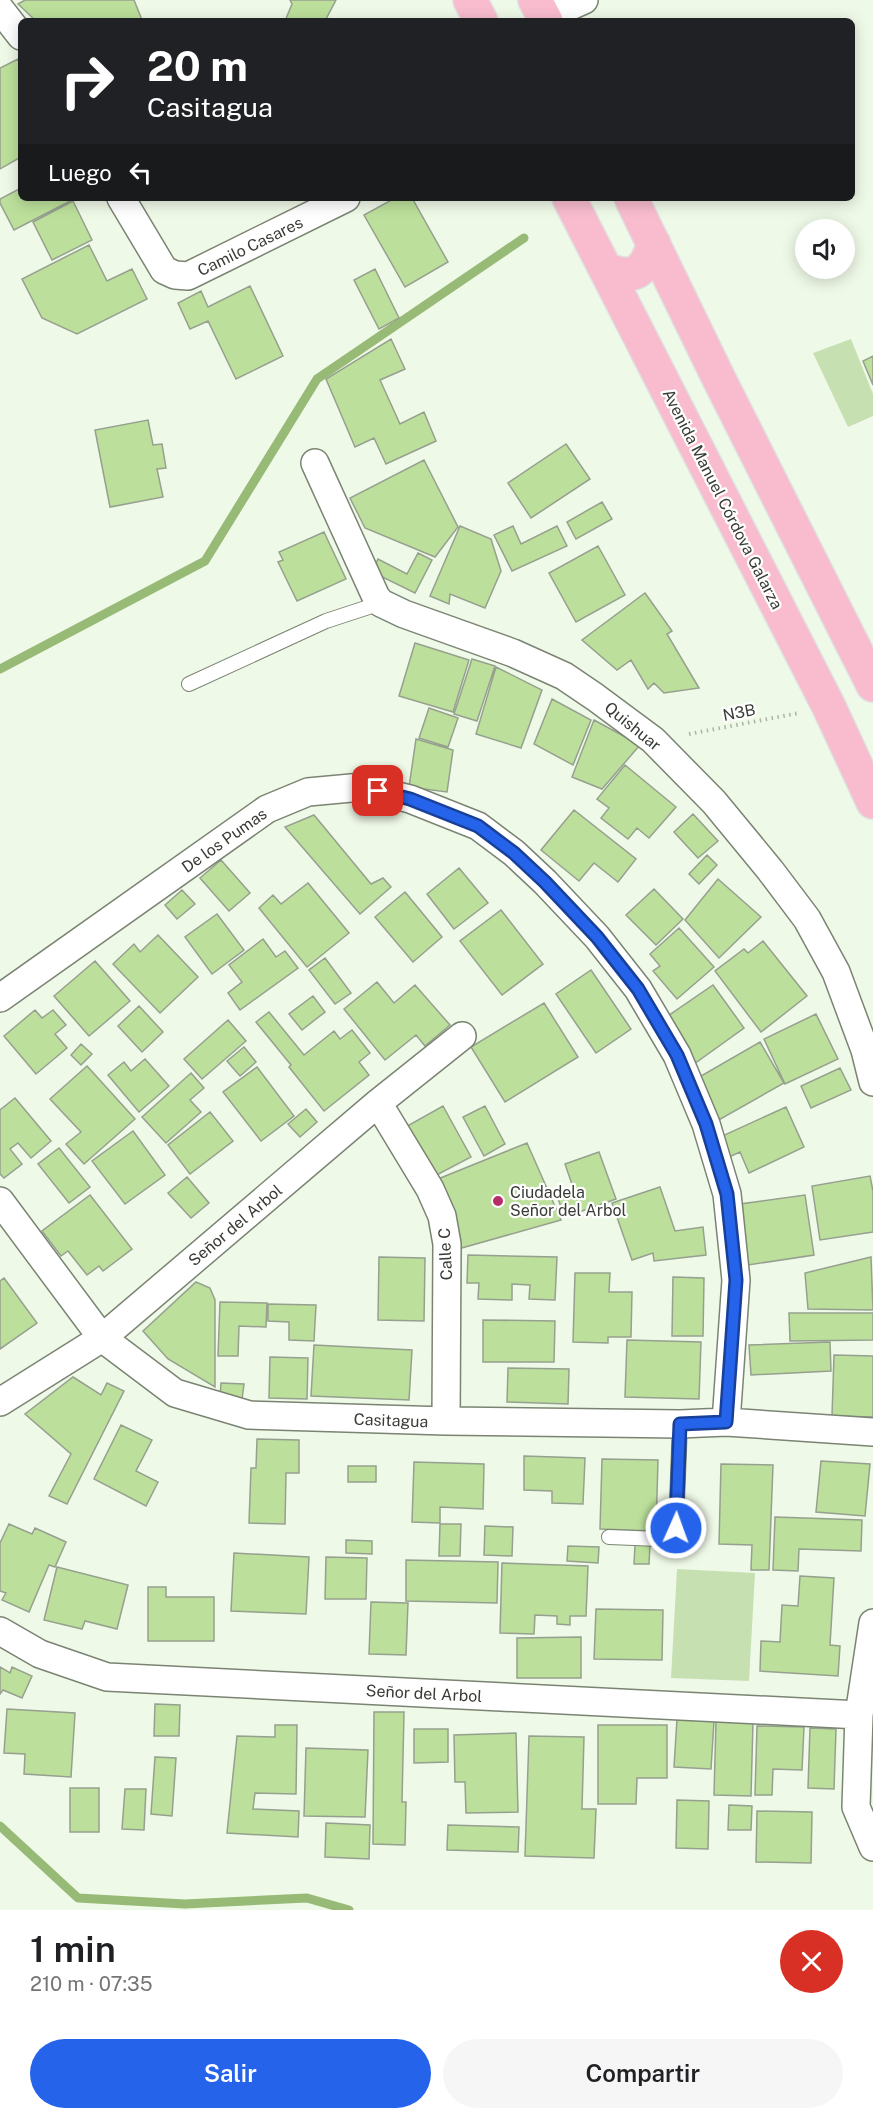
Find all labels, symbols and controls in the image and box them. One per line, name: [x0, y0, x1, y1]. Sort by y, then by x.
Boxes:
text: 20 m: [147, 41, 248, 90]
icon: right: [48, 42, 126, 120]
text: Casitagua: [147, 91, 273, 123]
icon: left: [124, 156, 157, 189]
text: Luego: [48, 160, 112, 186]
street label: Camilo Casares: [194, 213, 306, 280]
map controls: [795, 219, 855, 279]
button: sound: [795, 219, 855, 279]
street label: Avenida Manuel Córdova Galarza: [659, 386, 787, 612]
street label: Quishuar: [601, 698, 665, 755]
street label: N3B: [721, 700, 757, 725]
pin: [352, 765, 403, 816]
icon: arrive: [361, 774, 394, 807]
street label: De los Pumas: [178, 804, 270, 877]
street label: Señor del Arbol: [185, 1181, 286, 1270]
place label: Ciudadela Señor del Arbol: [510, 1183, 627, 1220]
marker: Ciudadela Señor del Arbol: [491, 1194, 505, 1208]
street label: Calle C: [435, 1227, 456, 1281]
street label: Casitagua: [353, 1410, 429, 1431]
position arrow: [644, 1496, 708, 1560]
street label: Señor del Arbol: [365, 1681, 483, 1706]
text: 1 min: [30, 1928, 116, 1970]
button: close: [780, 1930, 843, 1993]
text: 210 m · 07:35: [30, 1972, 152, 1996]
button: Salir: [30, 2039, 431, 2108]
button: Compartir: [443, 2039, 843, 2108]

